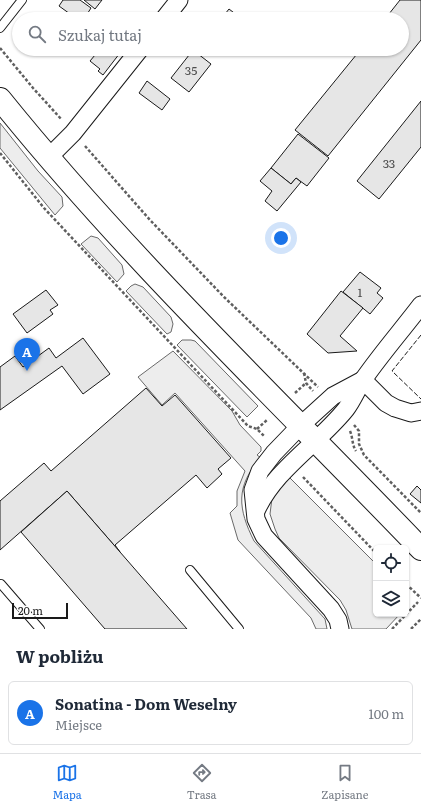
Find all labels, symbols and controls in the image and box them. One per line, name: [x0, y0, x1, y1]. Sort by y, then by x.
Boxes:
search box: [12, 12, 409, 56]
icon: search: [26, 23, 48, 45]
text: Szukaj tutaj: [58, 23, 142, 46]
house number: 35: [185, 61, 197, 79]
house number: 33: [383, 154, 395, 172]
your location: [271, 228, 291, 248]
house number: 1: [358, 283, 363, 301]
pin: A: [14, 338, 40, 371]
map controls: [373, 545, 409, 617]
button: locate: [373, 545, 409, 581]
button: layers: [373, 581, 409, 617]
scale bar: [12, 601, 68, 620]
text: 20 m: [18, 602, 43, 618]
text: W pobliżu: [16, 643, 104, 668]
text: Sonatina - Dom Weselny: [55, 692, 237, 715]
text: A: [25, 704, 35, 723]
text: 100 m: [368, 704, 404, 723]
text: Miejsce: [55, 715, 102, 734]
tab: Mapa: [52, 762, 82, 802]
tab: Trasa: [187, 762, 216, 802]
tab: Zapisane: [321, 762, 369, 802]

